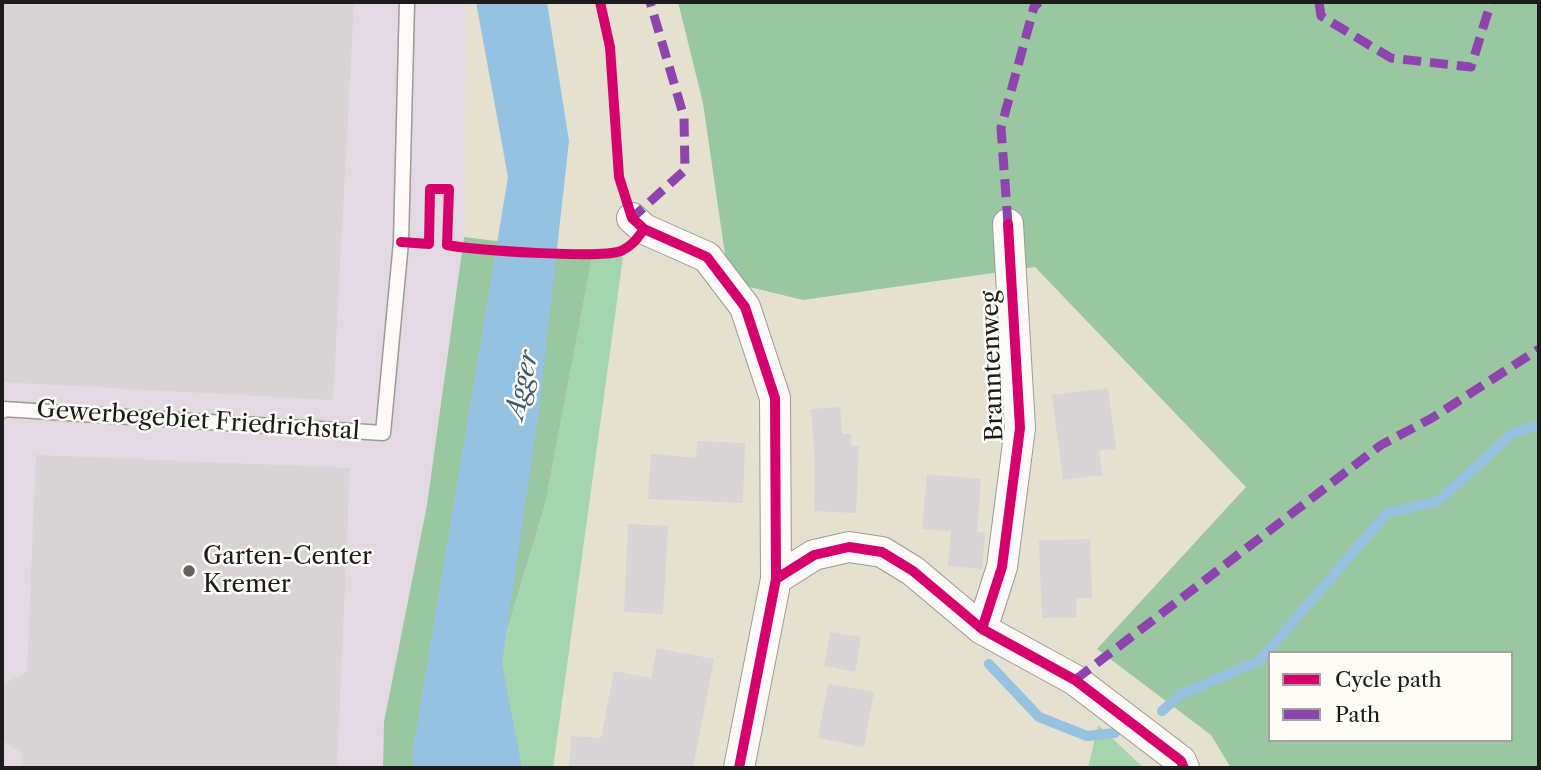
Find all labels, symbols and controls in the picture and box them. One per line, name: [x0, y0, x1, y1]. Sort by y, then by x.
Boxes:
street label: Branntenweg: [976, 290, 1010, 442]
water label: Agger: [500, 348, 546, 422]
street label: Gewerbegebiet Friedrichstal: [35, 395, 361, 447]
place label: Garten-Center Kremer: [203, 543, 372, 599]
marker: Garten-Center Kremer: [181, 563, 197, 579]
legend: [1268, 651, 1513, 742]
text: Cycle path: [1335, 667, 1442, 692]
text: Path: [1335, 702, 1380, 727]

